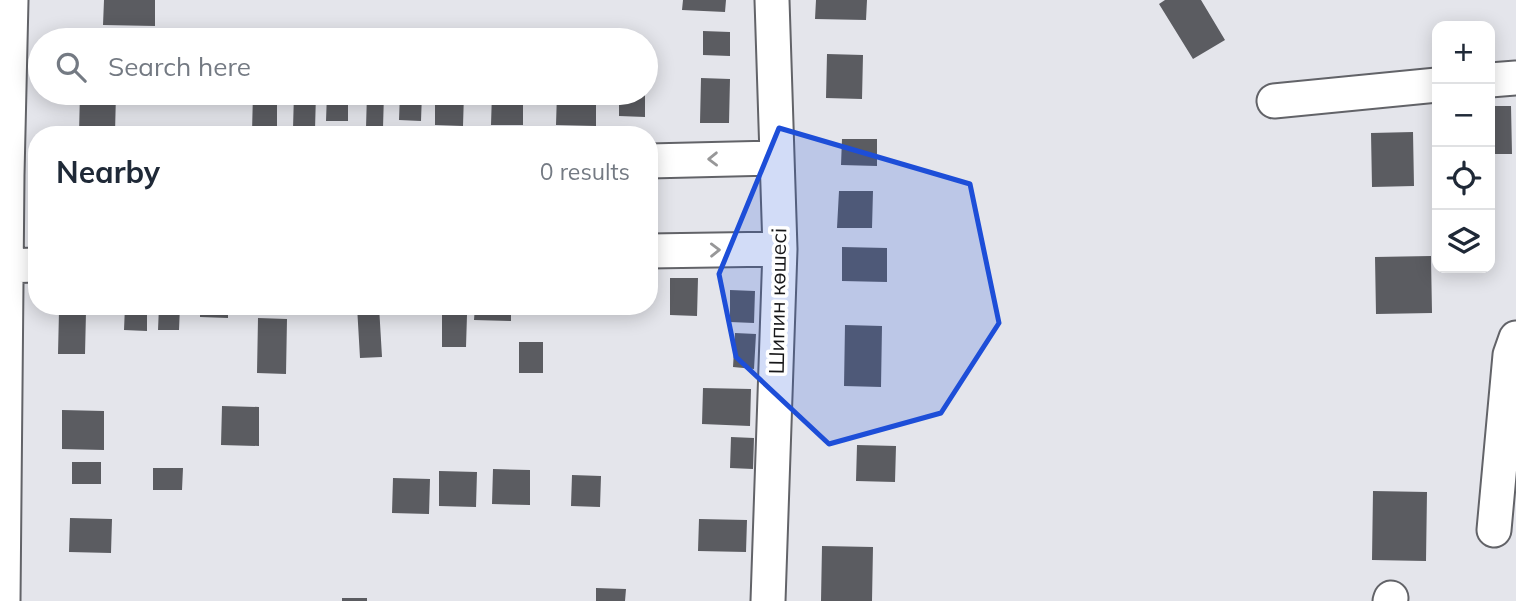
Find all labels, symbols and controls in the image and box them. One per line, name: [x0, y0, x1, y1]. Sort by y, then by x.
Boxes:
map controls: [1432, 21, 1495, 273]
button: +: [1432, 21, 1495, 84]
search box: [28, 28, 658, 105]
icon: search: [52, 48, 90, 86]
text: Search here: [108, 50, 251, 83]
button: −: [1432, 84, 1495, 147]
button: locate: [1432, 147, 1495, 210]
one-way arrow: [708, 151, 718, 167]
text: Nearby: [56, 153, 160, 191]
text: 0 results: [540, 157, 630, 186]
button: layers: [1432, 210, 1495, 273]
street label: Шипин көшесі: [763, 228, 791, 374]
one-way arrow: [710, 242, 721, 258]

